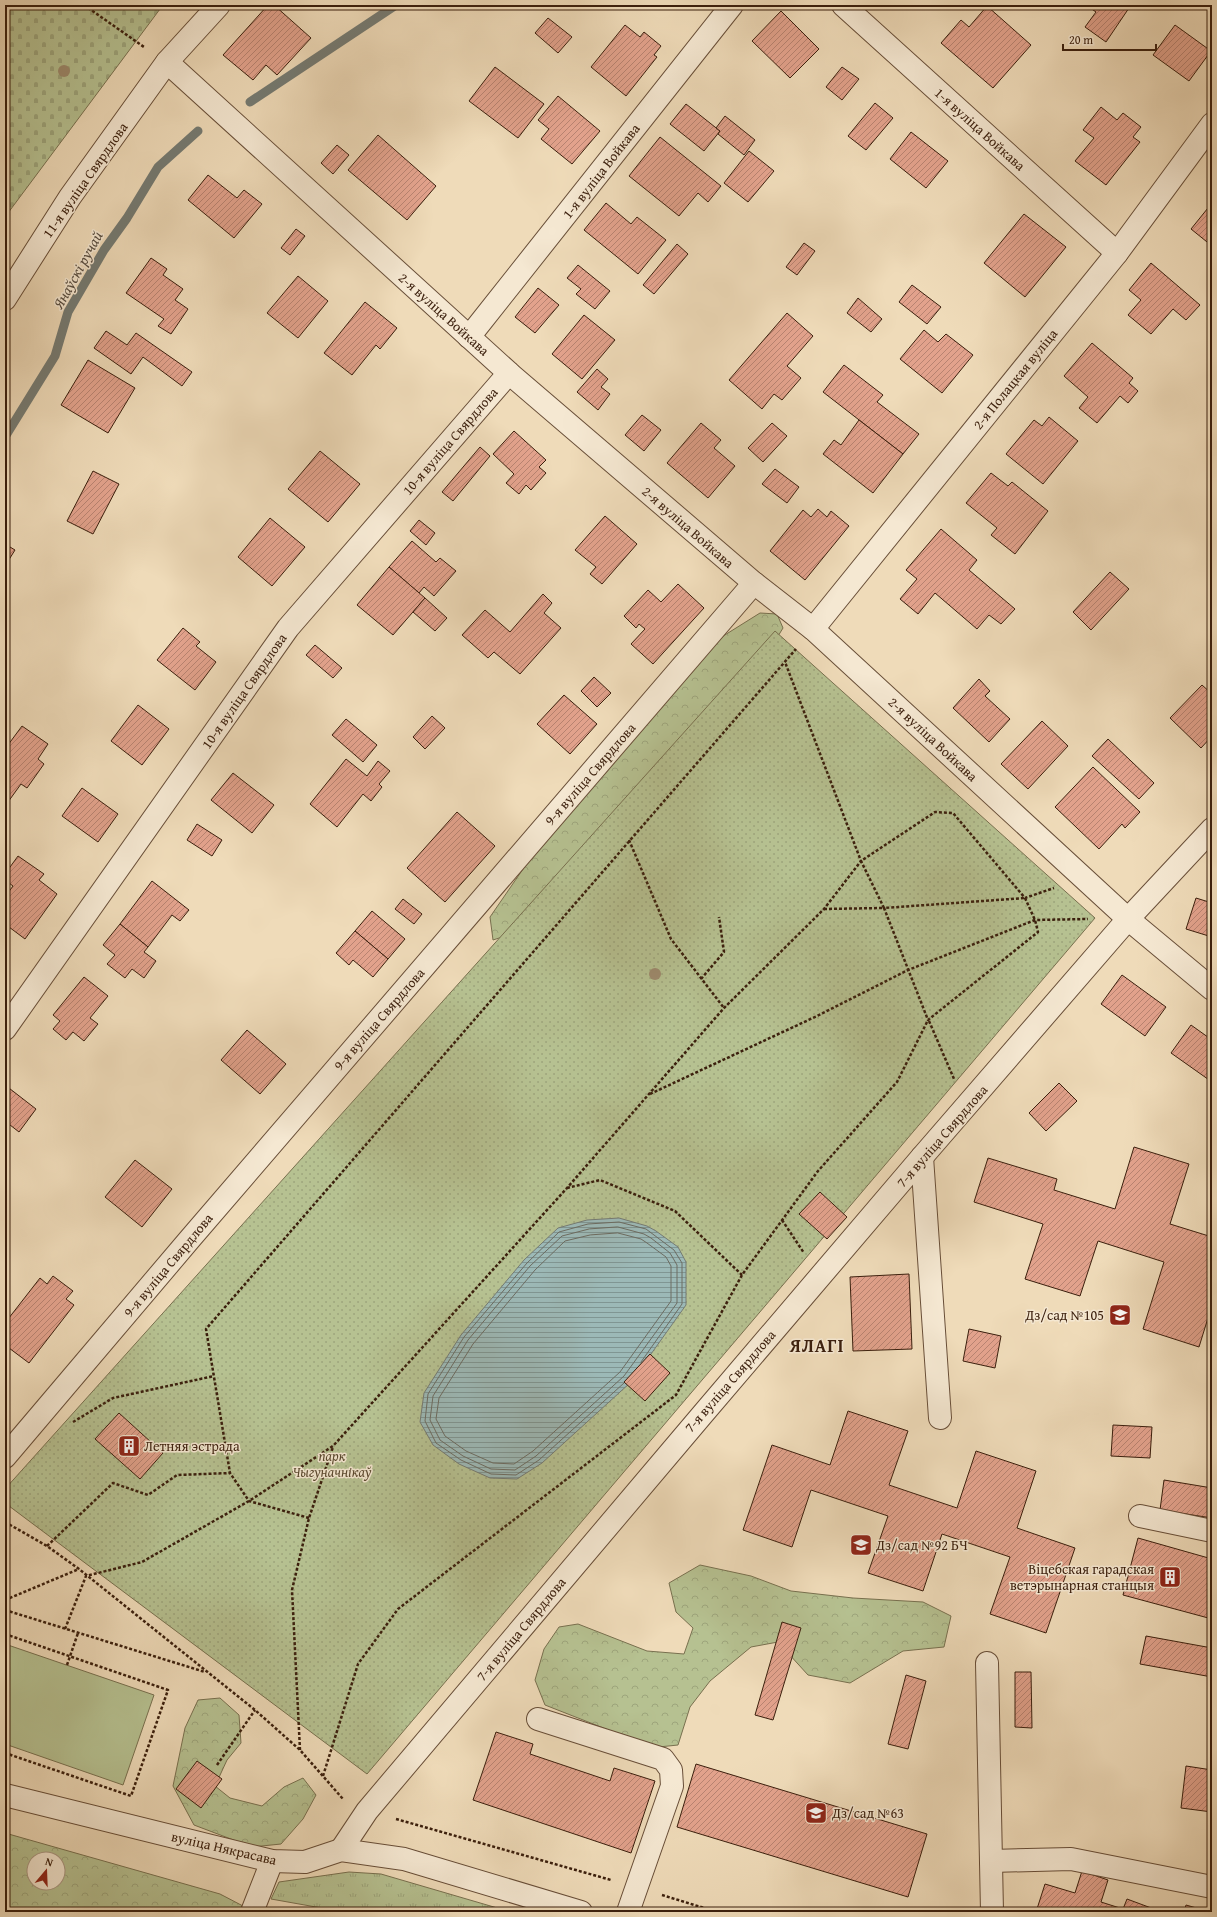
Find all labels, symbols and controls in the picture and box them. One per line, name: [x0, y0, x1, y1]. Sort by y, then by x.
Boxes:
scale bar: [1063, 26, 1156, 52]
text: 20 m: [1069, 31, 1093, 48]
street label: 1-я вуліца Войкава: [930, 83, 1030, 175]
street label: 11-я вуліца Свярдлова: [38, 118, 133, 242]
street label: 1-я вуліца Войкава: [557, 119, 645, 223]
water label: Янаўскі ручай: [47, 227, 108, 313]
street label: 2-я вуліца Войкава: [394, 268, 494, 360]
street label: 2-я Полацкая вуліца: [968, 324, 1062, 434]
street label: 10-я вуліца Свярдлова: [398, 383, 503, 499]
street label: 2-я вуліца Войкава: [638, 481, 739, 573]
street label: 10-я вуліца Свярдлова: [197, 629, 292, 753]
street label: 2-я вуліца Войкава: [884, 692, 982, 786]
street label: 9-я вуліца Свярдлова: [540, 718, 640, 830]
street label: 9-я вуліца Свярдлова: [329, 963, 429, 1075]
street label: 7-я вуліца Свярдлова: [892, 1080, 992, 1192]
street label: 9-я вуліца Свярдлова: [119, 1209, 218, 1321]
school or university icon: Дз/сад №105: [1107, 1302, 1133, 1328]
place label: Дз/сад №105: [1024, 1305, 1104, 1325]
street label: 7-я вуліца Свярдлова: [680, 1325, 780, 1437]
district label: ЯЛАГІ: [788, 1332, 845, 1359]
building icon: Летняя эстрада: [116, 1433, 142, 1459]
place label: Летняя эстрада: [144, 1436, 240, 1456]
park label: парк Чыгуначнікаў: [292, 1446, 372, 1482]
school or university icon: Дз/сад №92 БЧ: [848, 1532, 874, 1558]
place label: Дз/сад №92 БЧ: [875, 1535, 968, 1555]
place label: Віцебская гарадская ветэрынарная станцыя: [1010, 1559, 1154, 1595]
building icon: Віцебская гарадская ветэрынарная станцыя: [1157, 1564, 1183, 1590]
street label: 7-я вуліца Свярдлова: [472, 1573, 571, 1685]
school or university icon: Дз/сад №63: [803, 1800, 829, 1826]
place label: Дз/сад №63: [831, 1803, 904, 1823]
street label: вуліца Някрасава: [169, 1826, 279, 1870]
north arrow: [26, 1851, 66, 1891]
text: N: [43, 1853, 56, 1871]

